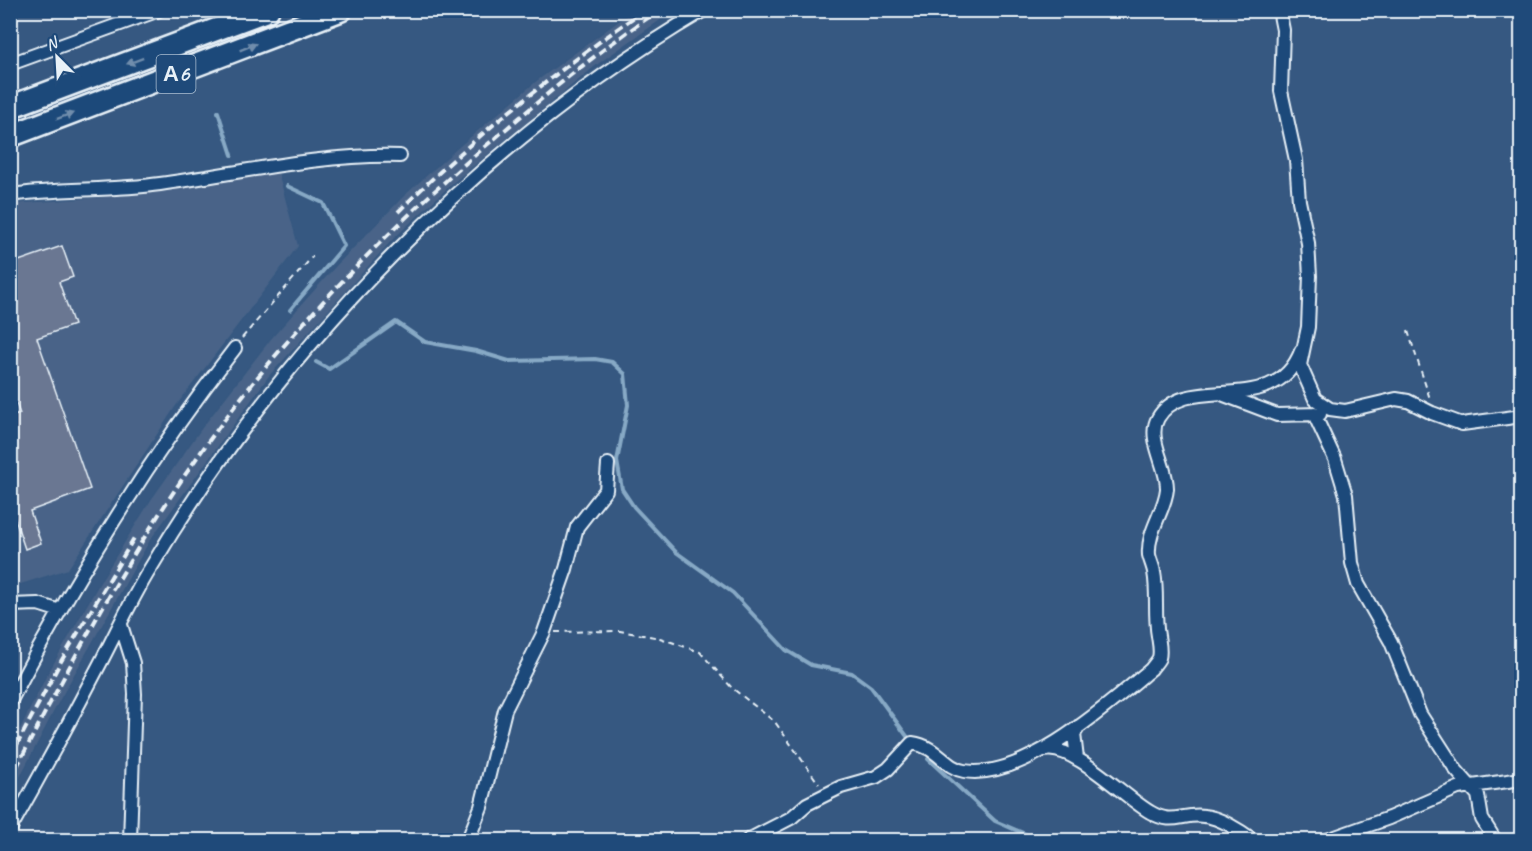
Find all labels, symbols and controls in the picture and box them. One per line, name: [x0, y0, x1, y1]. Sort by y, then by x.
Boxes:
north arrow: [27, 27, 87, 87]
text: N: [43, 32, 63, 55]
one-way arrow: [239, 42, 257, 51]
road number: Α6: [156, 55, 195, 93]
one-way arrow: [126, 57, 144, 66]
one-way arrow: [56, 110, 74, 120]

